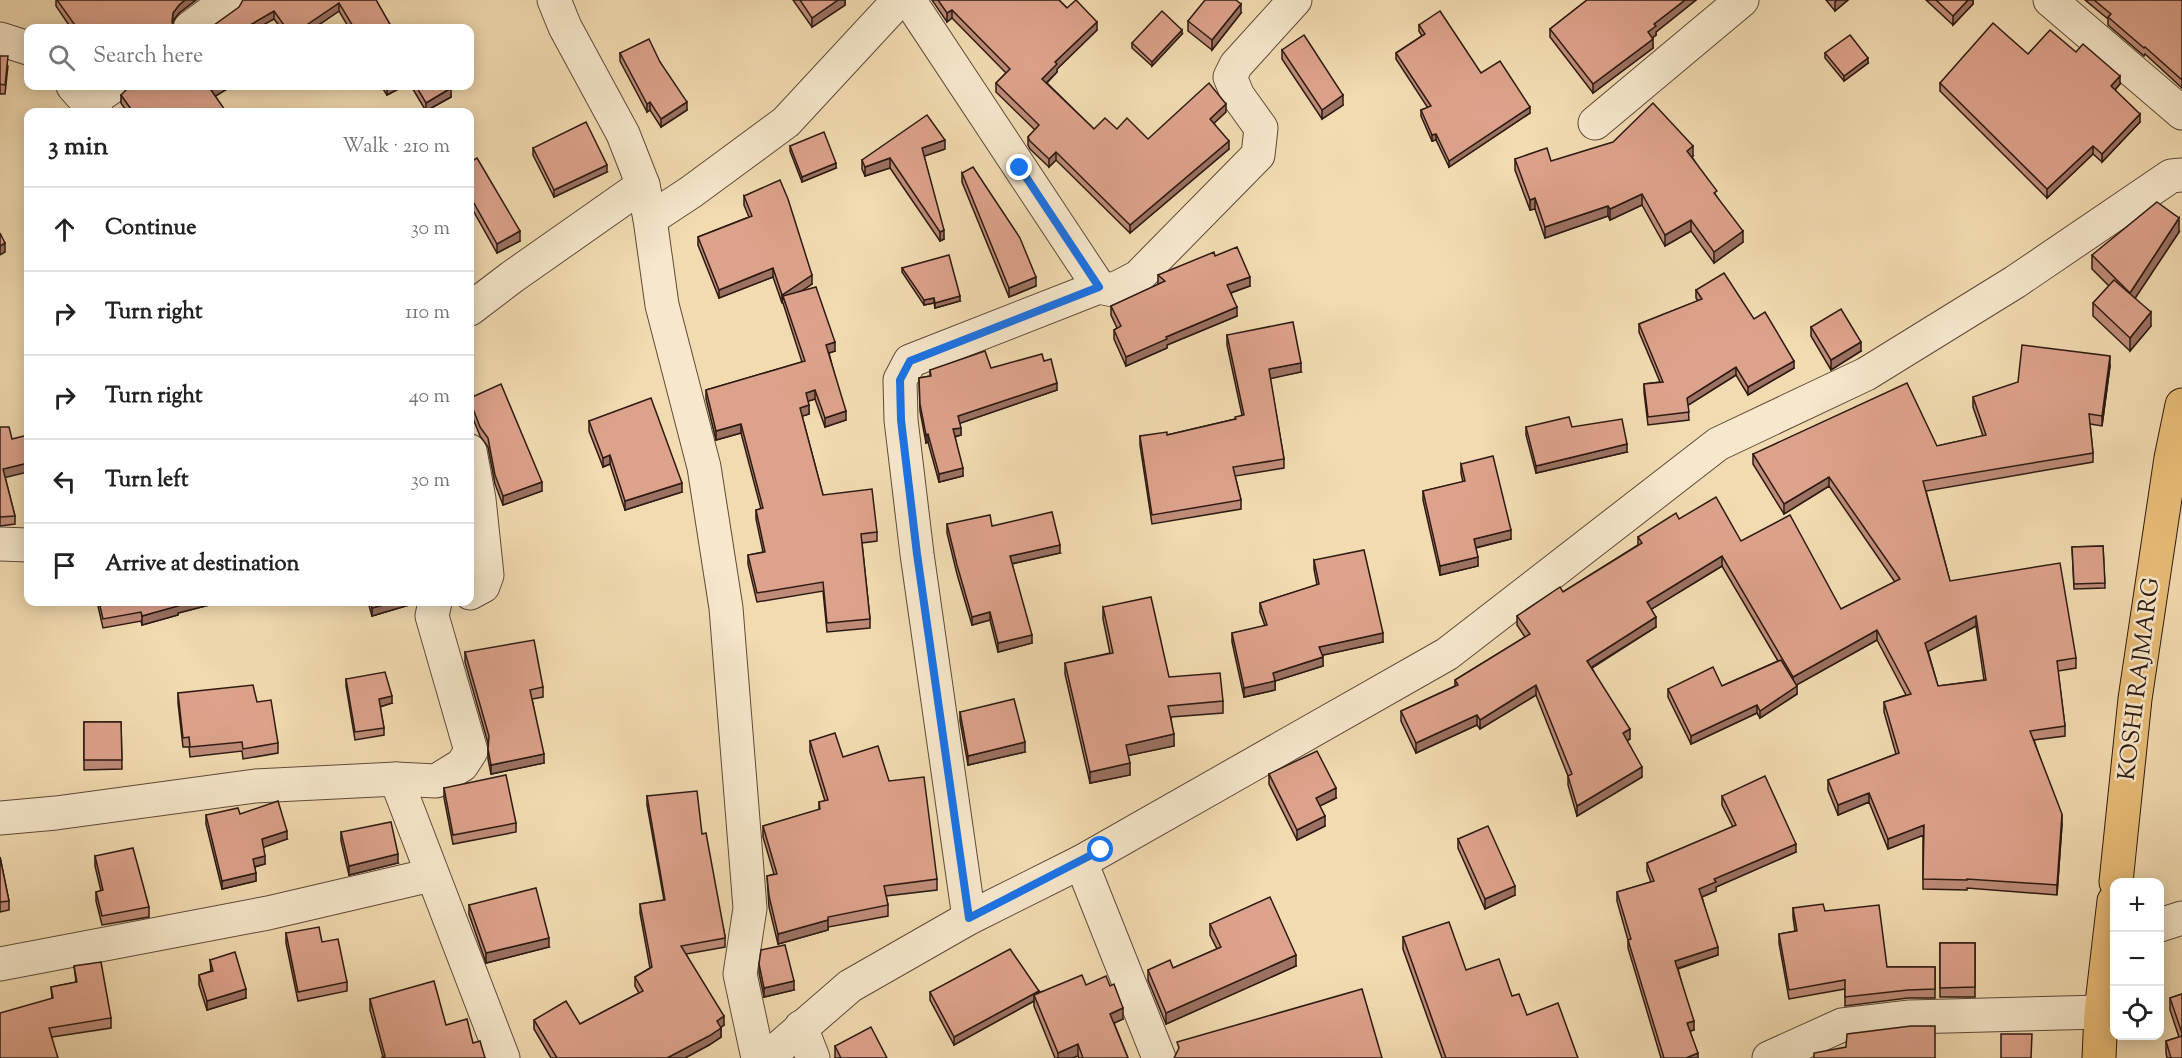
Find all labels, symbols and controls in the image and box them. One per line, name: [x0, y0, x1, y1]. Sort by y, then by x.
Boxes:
search box: [24, 24, 474, 90]
icon: search: [45, 41, 78, 74]
text: Search here: [93, 41, 203, 73]
text: 3 min: [48, 129, 108, 166]
text: Walk · 210 m: [342, 133, 450, 162]
route end: [1006, 154, 1032, 180]
icon: ahead: [48, 213, 81, 246]
text: Continue: [105, 213, 196, 245]
text: 30 m: [411, 215, 450, 244]
icon: right: [48, 297, 81, 330]
text: Turn right: [105, 297, 202, 329]
text: 110 m: [405, 299, 450, 328]
icon: right: [48, 381, 81, 414]
text: Turn right: [105, 381, 202, 413]
text: 40 m: [409, 383, 450, 412]
icon: left: [48, 465, 81, 498]
text: Turn left: [105, 465, 188, 497]
text: 30 m: [411, 467, 450, 496]
icon: arrive: [48, 549, 81, 582]
text: Arrive at destination: [105, 549, 300, 581]
street label: KOSHI RAJMARG: [2111, 576, 2169, 782]
route start: [1087, 836, 1113, 862]
map controls: [2110, 878, 2164, 1040]
button: +: [2110, 878, 2164, 932]
button: −: [2110, 932, 2164, 986]
button: locate: [2110, 986, 2164, 1040]

